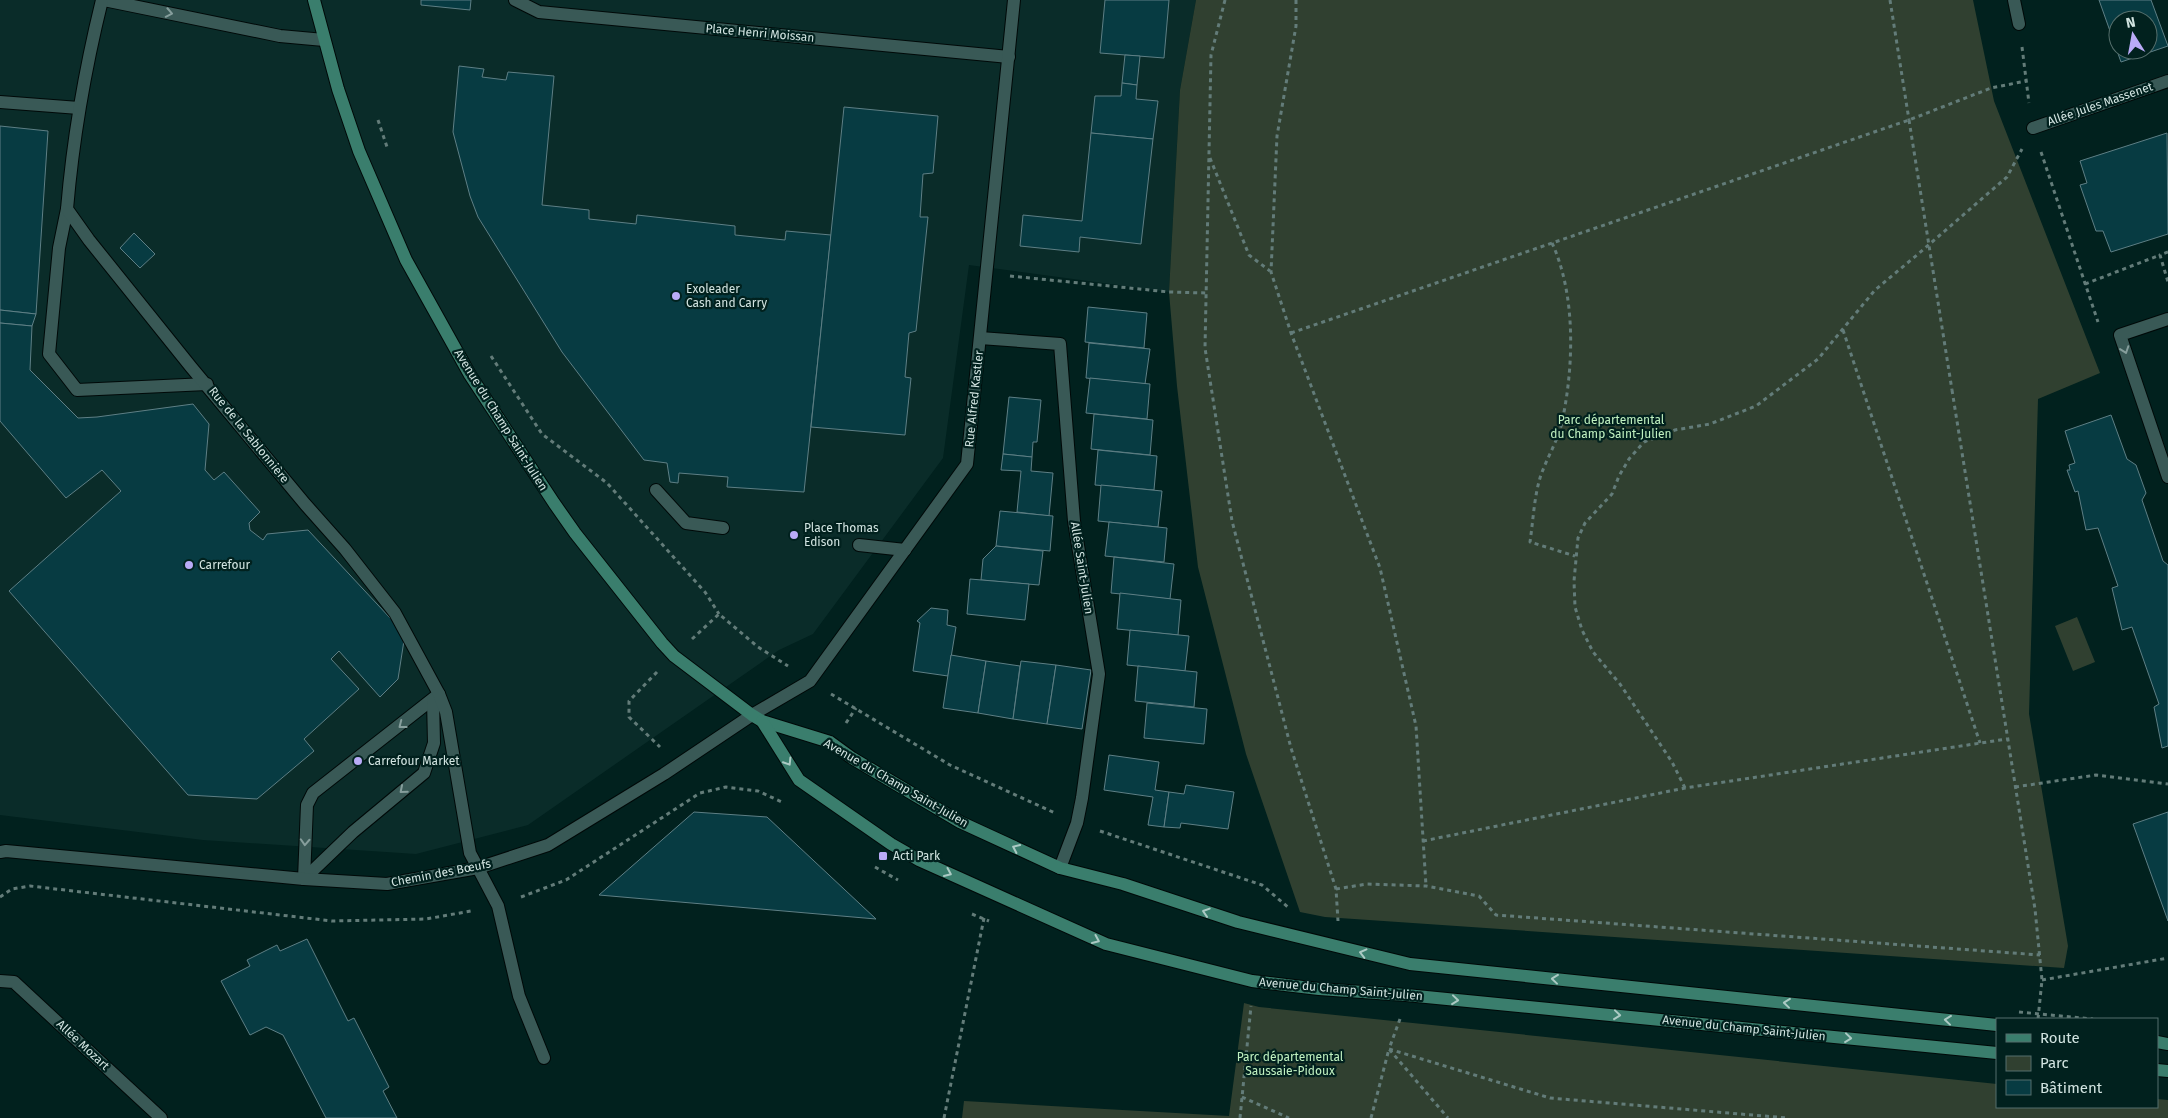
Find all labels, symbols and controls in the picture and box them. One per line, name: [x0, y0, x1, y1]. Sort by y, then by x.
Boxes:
one-way arrow: [165, 7, 174, 18]
north arrow: [2108, 10, 2158, 60]
text: N: [2124, 13, 2137, 32]
street label: Place Henri Moissan: [705, 21, 815, 45]
street label: Allée Jules Massenet: [2045, 79, 2155, 129]
place label: Exoleader Cash and Carry: [686, 282, 767, 310]
marker: Exoleader Cash and Carry: [670, 290, 682, 302]
one-way arrow: [2119, 345, 2129, 354]
street label: Avenue du Champ Saint-Julien: [452, 347, 550, 493]
street label: Rue Alfred Kastler: [962, 349, 986, 448]
street label: Rue de la Sablonnière: [206, 384, 292, 486]
park label: Parc départemental du Champ Saint-Julien: [1550, 413, 1672, 441]
place label: Place Thomas Edison: [804, 521, 879, 549]
street label: Allée Saint-Julien: [1068, 521, 1096, 615]
marker: Place Thomas Edison: [788, 529, 800, 541]
place label: Carrefour: [199, 558, 250, 572]
marker: Carrefour: [183, 559, 195, 571]
one-way arrow: [399, 719, 408, 727]
street label: Avenue du Champ Saint-Julien: [821, 736, 971, 830]
place label: Carrefour Market: [368, 754, 460, 768]
marker: Carrefour Market: [352, 755, 364, 767]
one-way arrow: [781, 757, 791, 766]
one-way arrow: [400, 785, 409, 793]
one-way arrow: [300, 838, 311, 846]
one-way arrow: [1012, 843, 1021, 854]
place label: Acti Park: [893, 849, 941, 863]
marker: Acti Park: [877, 850, 889, 862]
street label: Chemin des Bœufs: [390, 856, 492, 890]
one-way arrow: [943, 867, 952, 877]
one-way arrow: [1202, 907, 1211, 917]
one-way arrow: [1091, 933, 1100, 944]
one-way arrow: [1360, 948, 1368, 958]
one-way arrow: [1551, 974, 1559, 985]
street label: Avenue du Champ Saint-Julien: [1259, 975, 1423, 1003]
one-way arrow: [1451, 994, 1459, 1005]
one-way arrow: [1782, 998, 1790, 1009]
one-way arrow: [1613, 1009, 1621, 1020]
street label: Avenue du Champ Saint-Julien: [1662, 1012, 1826, 1044]
one-way arrow: [1944, 1014, 1952, 1025]
street label: Allée Mozart: [54, 1017, 113, 1073]
legend: [1996, 1018, 2158, 1108]
text: Route: [2040, 1029, 2080, 1047]
one-way arrow: [1844, 1032, 1852, 1043]
park label: Parc départemental Saussaie-Pidoux: [1237, 1050, 1344, 1078]
text: Parc: [2040, 1054, 2069, 1072]
text: Bâtiment: [2040, 1079, 2103, 1097]

